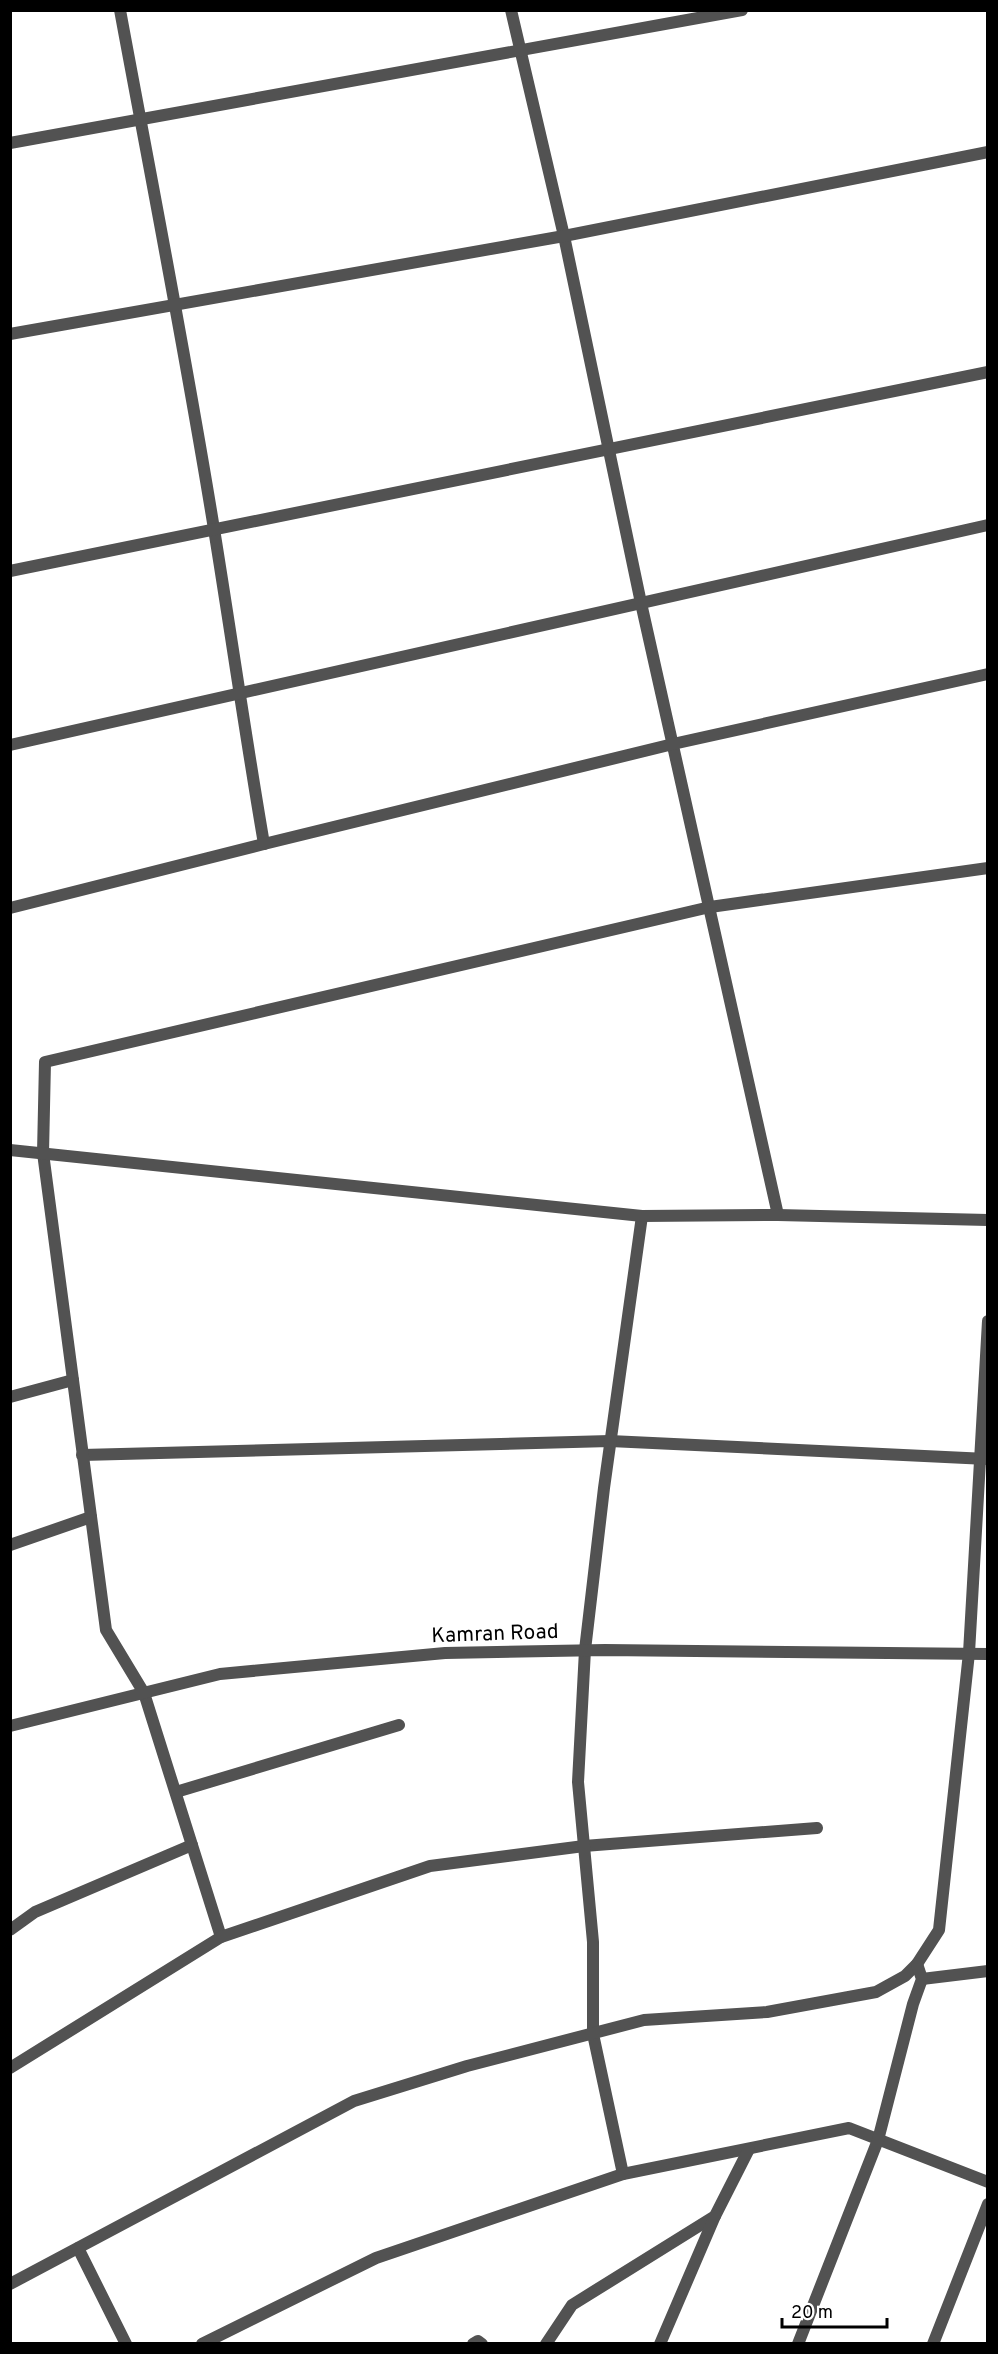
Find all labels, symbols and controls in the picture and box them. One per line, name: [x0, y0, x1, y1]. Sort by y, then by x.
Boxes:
street label: Kamran Road: [431, 1619, 559, 1650]
scale bar: [782, 2291, 887, 2329]
text: 20 m: [791, 2302, 833, 2325]

